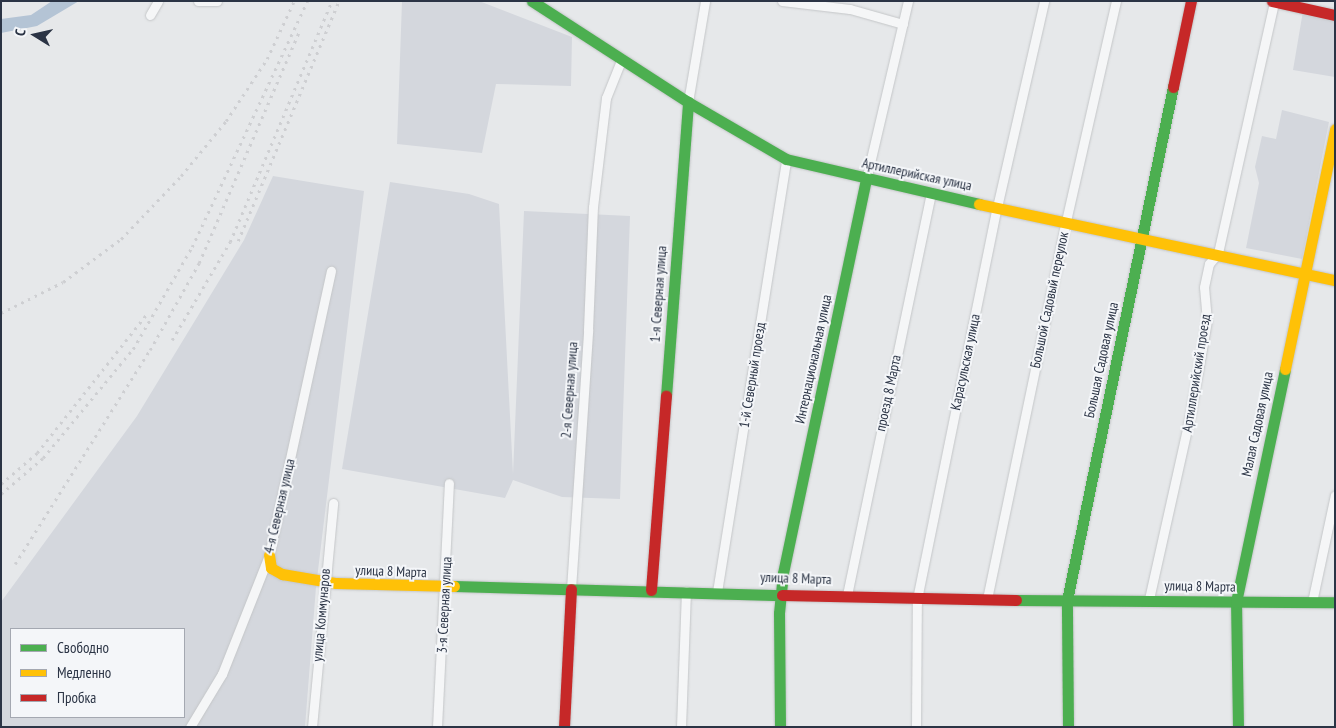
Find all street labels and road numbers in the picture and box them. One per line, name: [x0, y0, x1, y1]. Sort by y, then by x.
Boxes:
street label: Артиллерийская улица: [861, 154, 973, 194]
street label: Большой Садовый переулок: [1026, 230, 1072, 370]
street label: 1-я Северная улица: [646, 245, 670, 343]
street label: Интернациональная улица: [791, 293, 835, 425]
street label: Большая Садовая улица: [1081, 300, 1121, 420]
street label: Карасульская улица: [947, 312, 983, 412]
street label: Артиллерийский проезд: [1178, 313, 1214, 433]
street label: 1-й Северный проезд: [735, 321, 769, 429]
street label: 2-я Северная улица: [557, 341, 581, 439]
street label: проезд 8 Марта: [872, 353, 904, 433]
street label: Малая Садовая улица: [1238, 370, 1276, 478]
street label: 4-я Северная улица: [260, 457, 298, 555]
street label: 3-я Северная улица: [433, 556, 455, 654]
street label: улица 8 Марта: [355, 561, 427, 581]
street label: улица Коммунаров: [309, 568, 333, 662]
street label: улица 8 Марта: [760, 568, 832, 588]
street label: улица 8 Марта: [1164, 577, 1236, 595]

